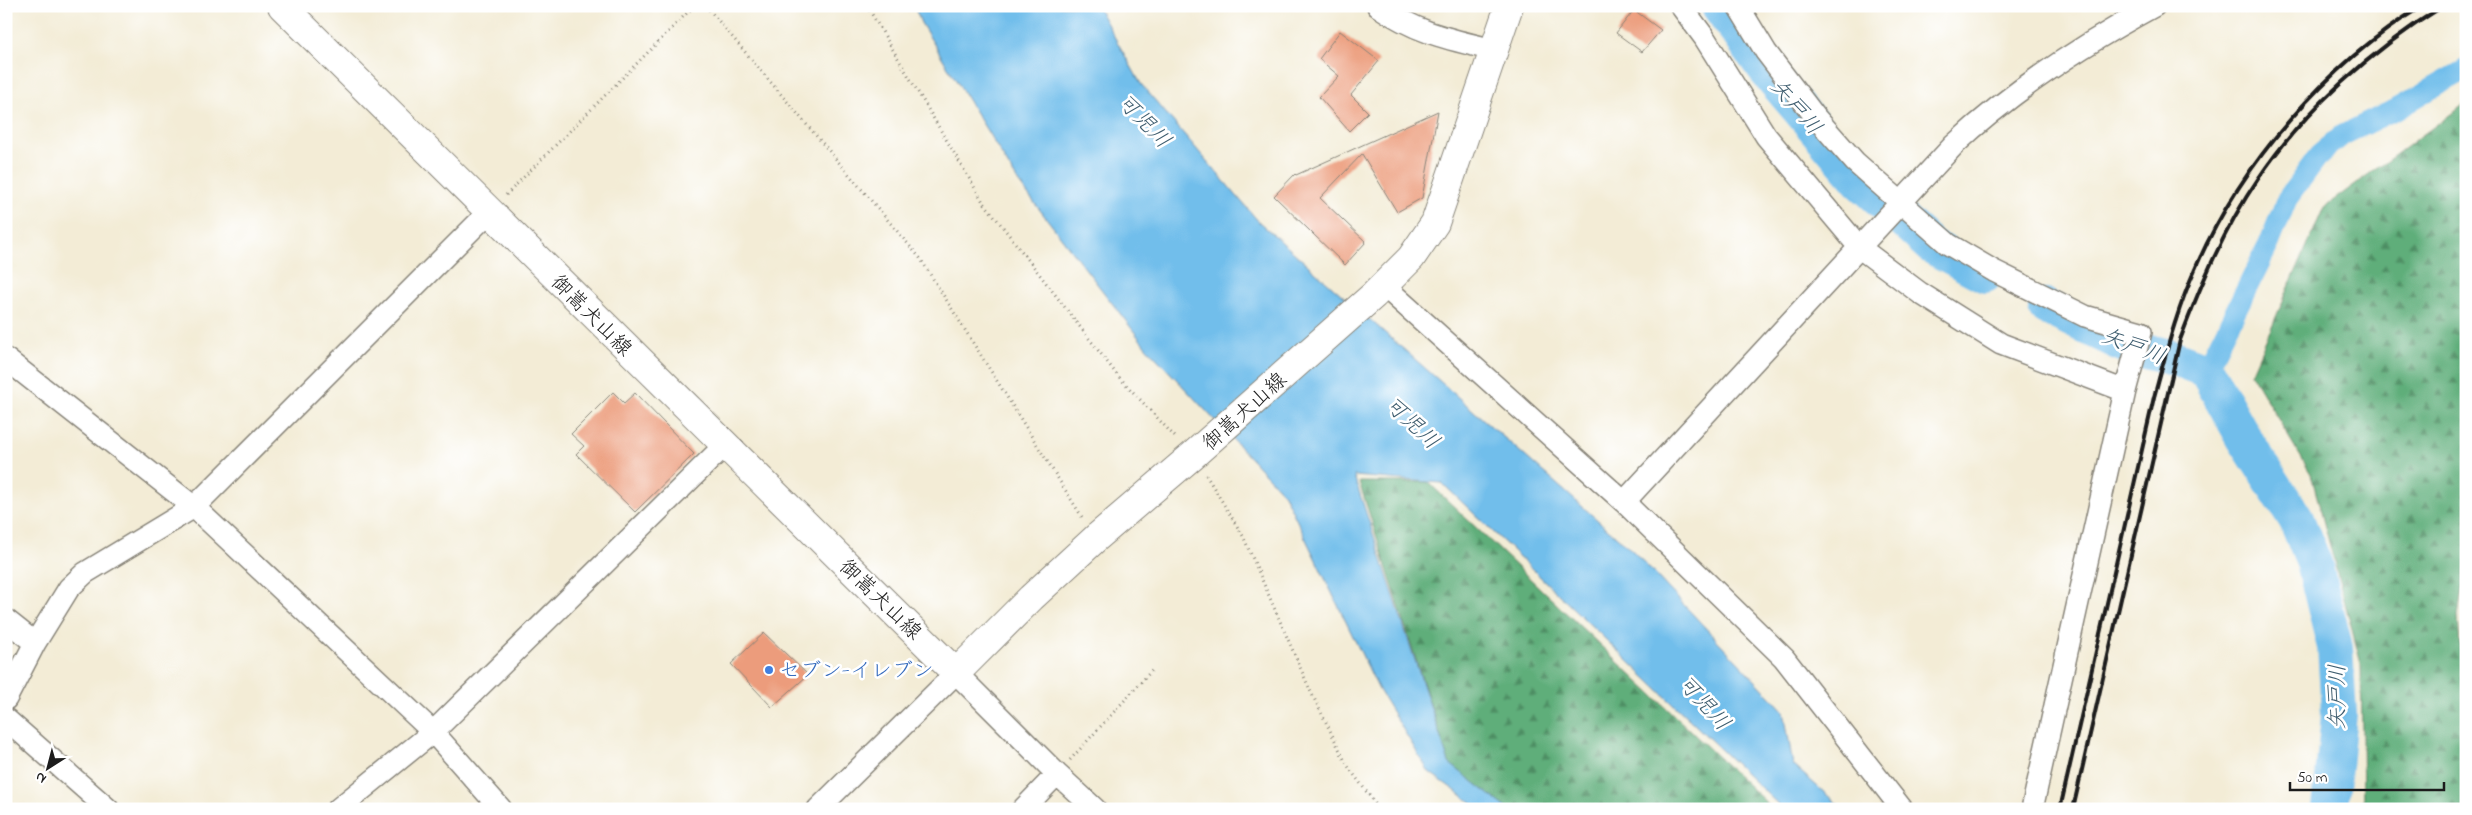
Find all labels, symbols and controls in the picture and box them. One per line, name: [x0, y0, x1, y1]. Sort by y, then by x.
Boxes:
water label: 矢戸川: [1761, 73, 1828, 143]
water label: 可児川: [1108, 87, 1177, 157]
street label: 御嵩犬山線: [543, 269, 638, 364]
water label: 矢戸川: [2096, 321, 2169, 375]
street label: 御嵩犬山線: [1196, 366, 1294, 459]
water label: 可児川: [1376, 390, 1446, 458]
street label: 御嵩犬山線: [831, 553, 928, 648]
place label: セブン-イレブン: [779, 657, 934, 687]
marker: セブン-イレブン: [763, 664, 775, 676]
water label: 矢戸川: [2323, 664, 2355, 730]
water label: 可児川: [1669, 669, 1737, 739]
north arrow: [22, 742, 72, 792]
scale bar: [2290, 760, 2443, 792]
text: N: [31, 766, 51, 789]
text: 50 m: [2297, 767, 2328, 789]

